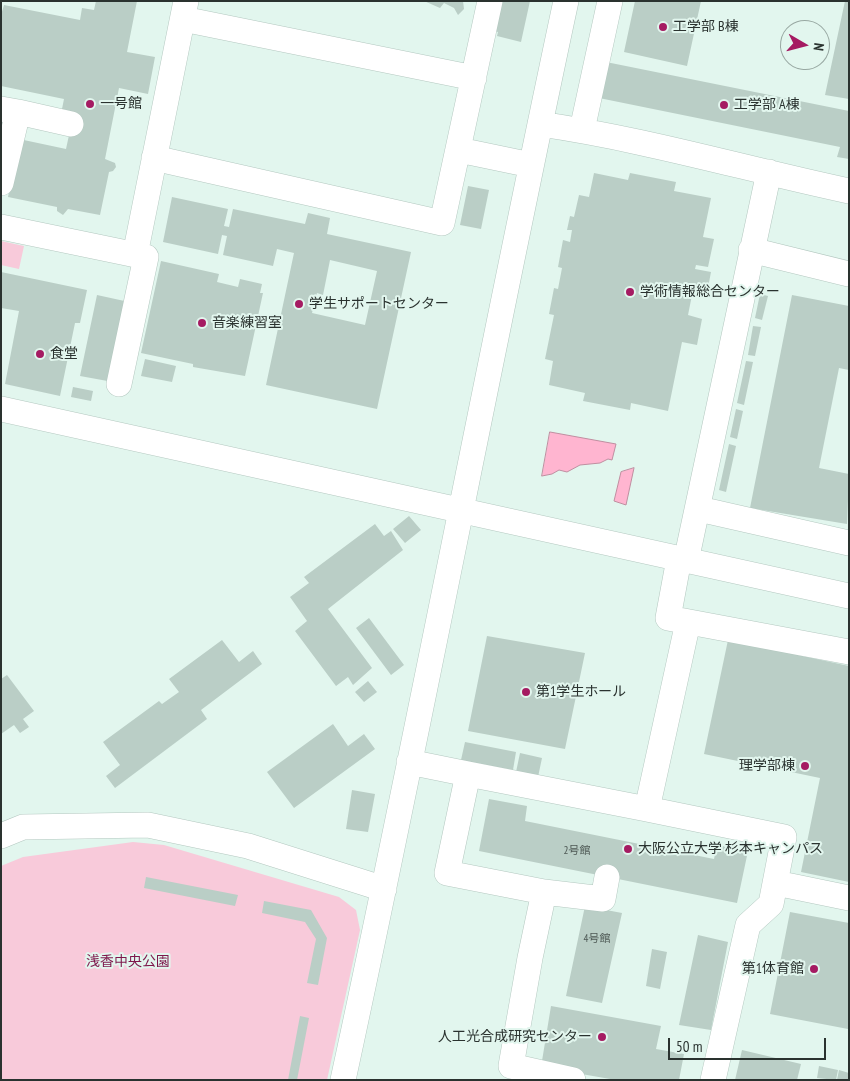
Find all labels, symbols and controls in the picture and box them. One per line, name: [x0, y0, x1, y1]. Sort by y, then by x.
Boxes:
place label: 工学部 B棟: [673, 19, 739, 35]
north arrow: [780, 20, 830, 70]
marker: 工学部 B棟: [657, 21, 669, 33]
text: N: [809, 42, 828, 52]
place label: 一号館: [100, 96, 142, 112]
place label: 工学部 A棟: [734, 97, 800, 113]
marker: 一号館: [84, 98, 96, 110]
marker: 工学部 A棟: [718, 99, 730, 111]
place label: 学術情報総合センター: [640, 284, 780, 300]
marker: 学術情報総合センター: [624, 286, 636, 298]
place label: 学生サポートセンター: [309, 296, 449, 312]
marker: 学生サポートセンター: [293, 298, 305, 310]
place label: 音楽練習室: [212, 315, 282, 331]
marker: 音楽練習室: [196, 317, 208, 329]
place label: 食堂: [50, 346, 78, 362]
marker: 食堂: [34, 348, 46, 360]
place label: 第1学生ホール: [536, 684, 626, 700]
marker: 第1学生ホール: [520, 686, 532, 698]
place label: 理学部棟: [739, 758, 795, 774]
marker: 理学部棟: [799, 760, 811, 772]
place label: 大阪公立大学 杉本キャンパス: [638, 841, 823, 857]
marker: 大阪公立大学 杉本キャンパス: [622, 843, 634, 855]
house number: 2号館: [564, 844, 590, 858]
house number: 4号館: [584, 932, 610, 946]
park label: 浅香中央公園: [86, 954, 170, 970]
place label: 第1体育館: [742, 961, 804, 977]
marker: 第1体育館: [808, 963, 820, 975]
scale bar: [670, 1028, 828, 1060]
place label: 人工光合成研究センター: [438, 1029, 592, 1045]
marker: 人工光合成研究センター: [596, 1031, 608, 1043]
text: 50 m: [676, 1037, 702, 1056]

